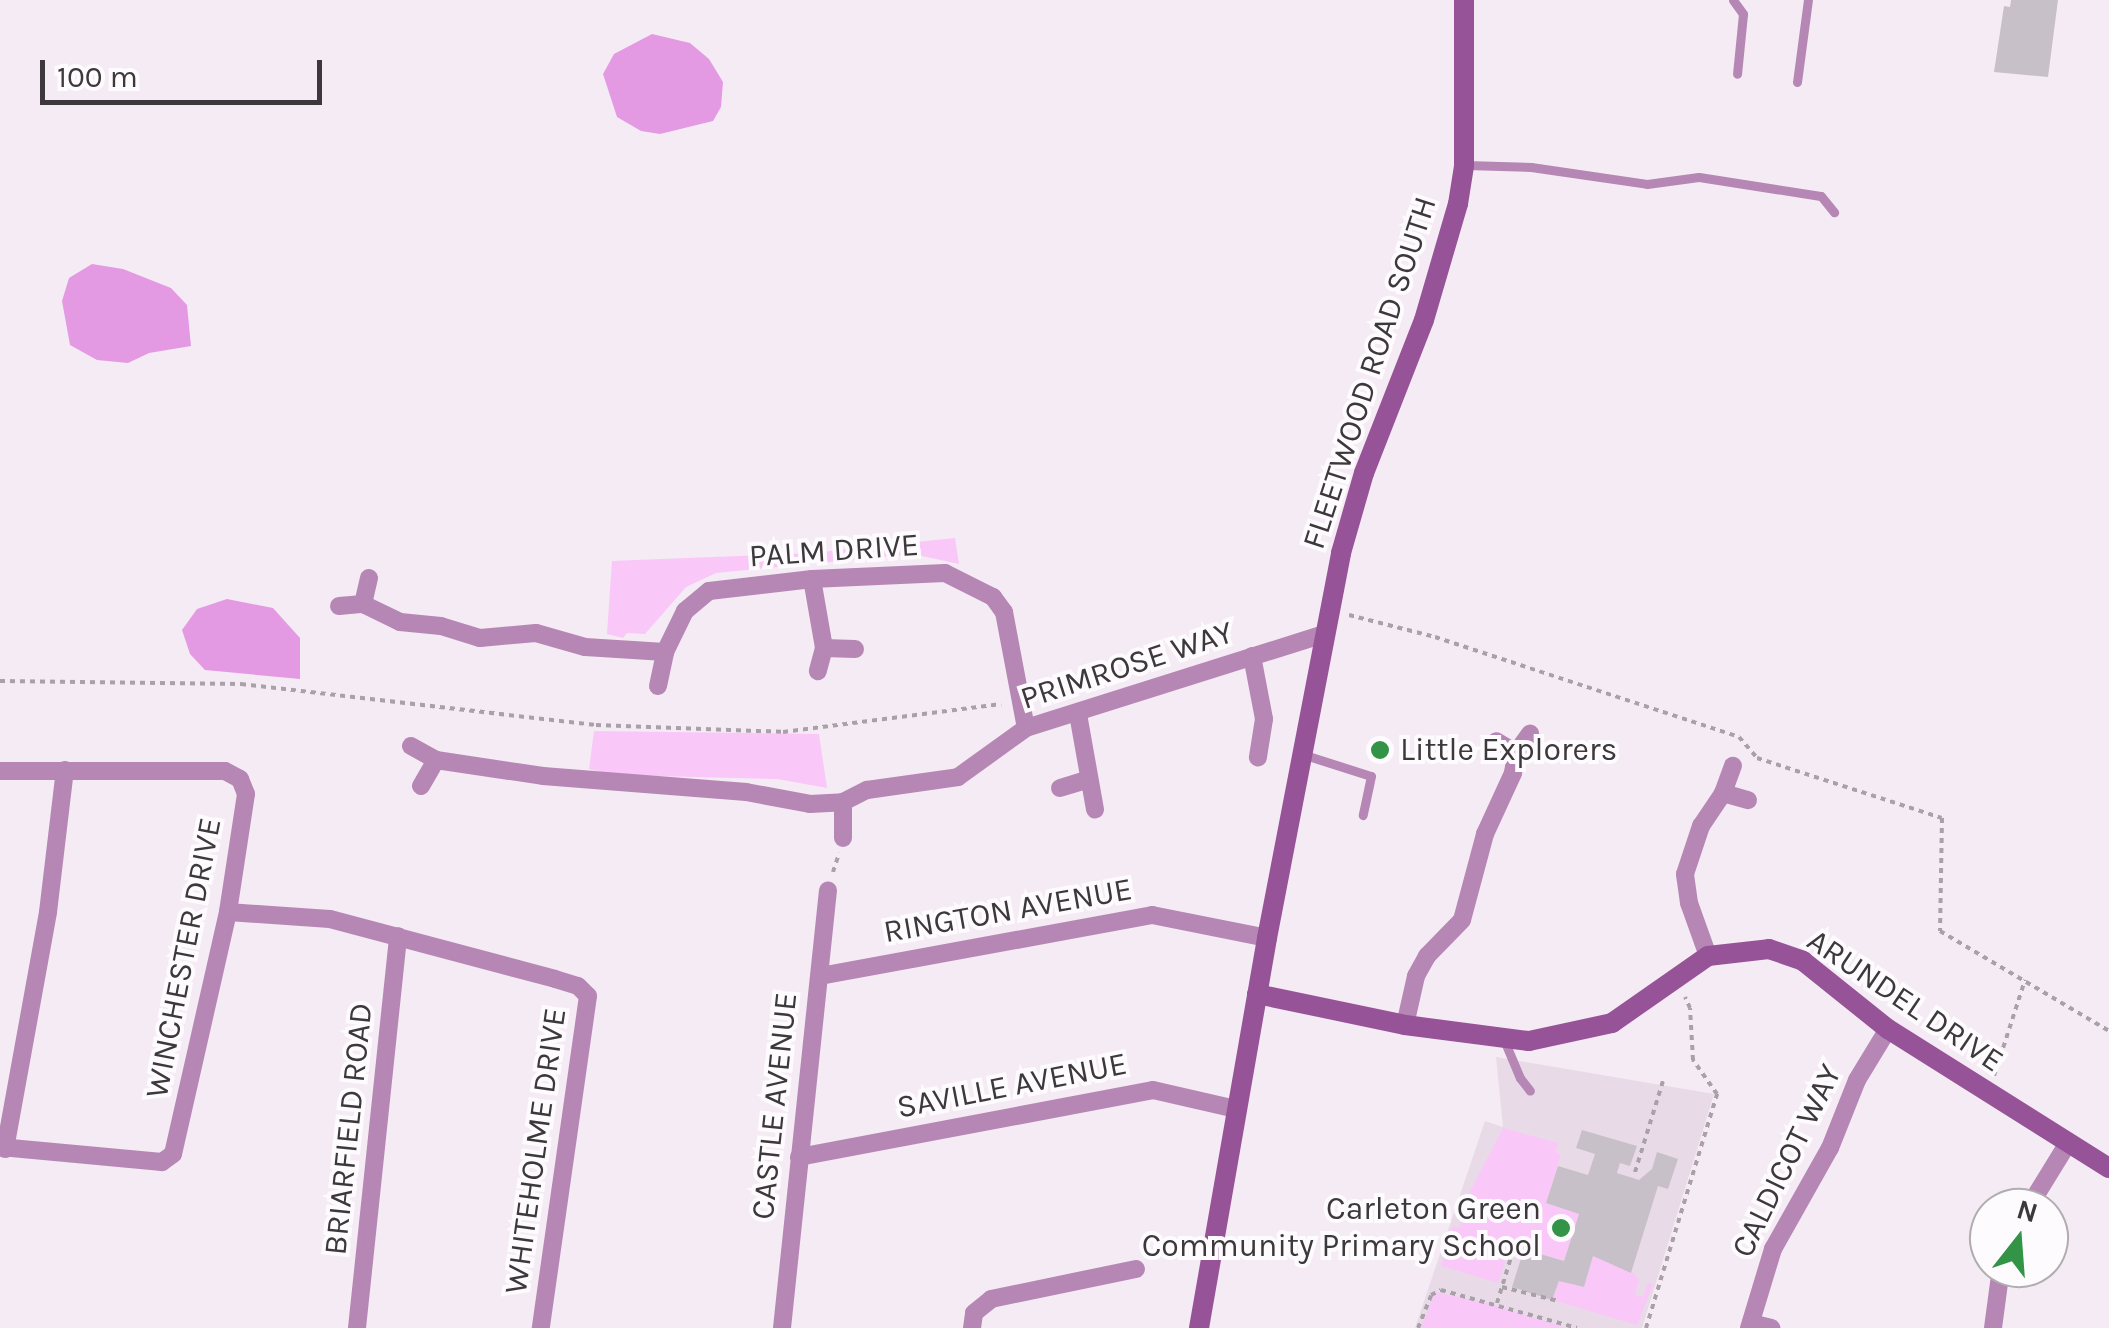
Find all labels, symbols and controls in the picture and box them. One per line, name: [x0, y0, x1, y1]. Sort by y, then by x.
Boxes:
scale bar: [45, 40, 328, 102]
text: 100 m: [57, 59, 138, 95]
street label: FLEETWOOD ROAD SOUTH: [1295, 192, 1445, 554]
street label: PALM DRIVE: [748, 526, 920, 576]
street label: PRIMROSE WAY: [1016, 614, 1238, 718]
place label: Little Explorers: [1400, 731, 1617, 769]
marker: Little Explorers: [1369, 739, 1391, 761]
street label: WINCHESTER DRIVE: [138, 815, 230, 1101]
street label: RINGTON AVENUE: [881, 870, 1135, 952]
street label: ARUNDEL DRIVE: [1800, 921, 2010, 1081]
street label: CASTLE AVENUE: [744, 991, 806, 1221]
street label: BRIARFIELD ROAD: [317, 1001, 381, 1257]
street label: WHITEHOLME DRIVE: [497, 1006, 575, 1296]
street label: SAVILLE AVENUE: [894, 1045, 1130, 1127]
street label: CALDICOT WAY: [1724, 1058, 1850, 1264]
north arrow: [1969, 1188, 2069, 1288]
place label: Carleton Green Community Primary School: [1142, 1191, 1541, 1266]
text: N: [2013, 1192, 2042, 1229]
marker: Carleton Green Community Primary School: [1550, 1217, 1572, 1239]

